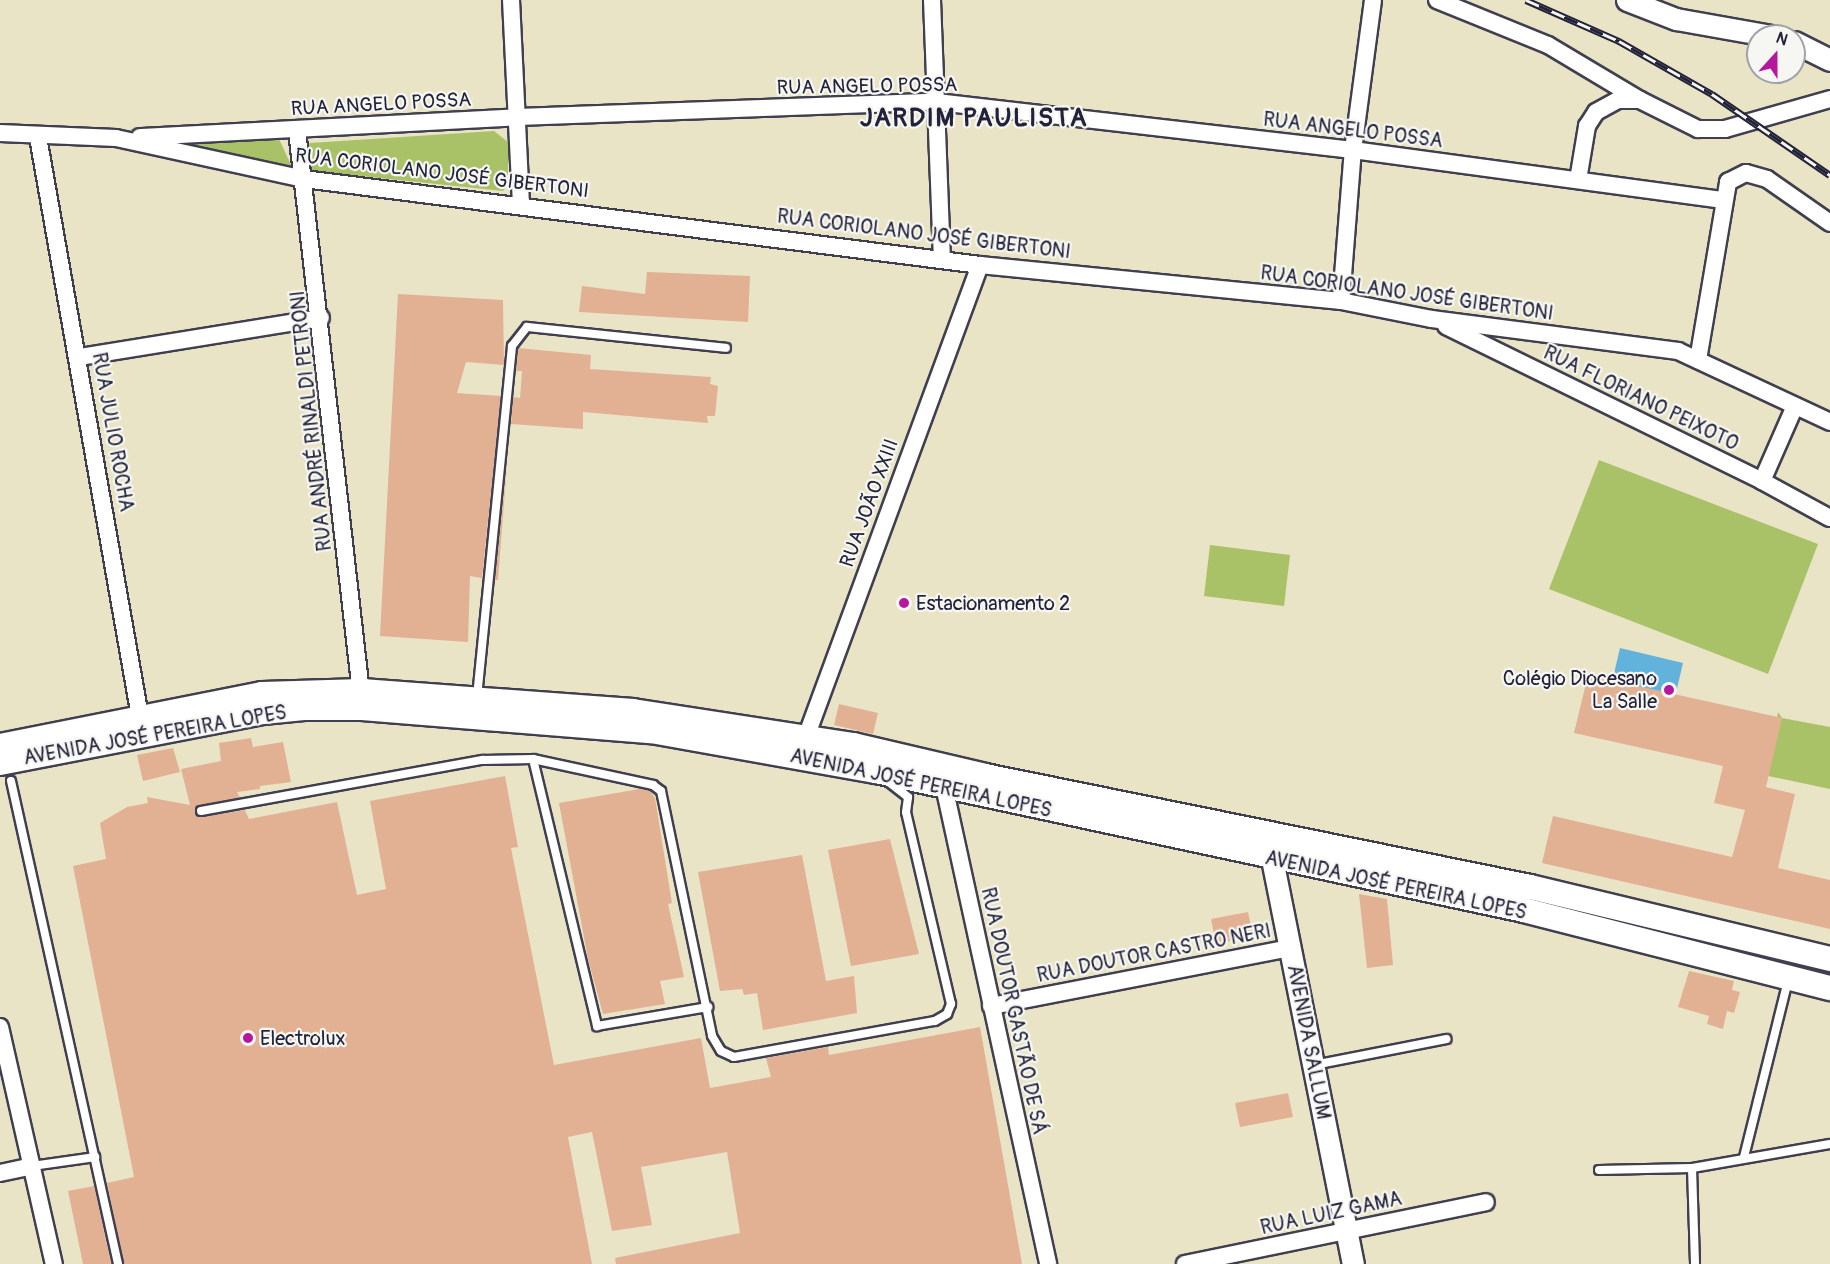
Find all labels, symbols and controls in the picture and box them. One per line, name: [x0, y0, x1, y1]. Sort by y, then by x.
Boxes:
north arrow: [1746, 24, 1806, 84]
text: N: [1773, 28, 1790, 50]
street label: RUA ANGELO POSSA: [776, 72, 958, 100]
street label: RUA ANGELO POSSA: [290, 87, 472, 121]
district label: JARDIM PAULISTA: [860, 103, 1088, 135]
street label: RUA ANGELO POSSA: [1262, 107, 1444, 153]
street label: RUA CORIOLANO JOSÉ GIBERTONI: [294, 143, 590, 203]
street label: RUA CORIOLANO JOSÉ GIBERTONI: [776, 204, 1072, 264]
street label: RUA CORIOLANO JOSÉ GIBERTONI: [1259, 261, 1555, 325]
street label: RUA ANDRÉ RINALDI PETRONI: [285, 290, 337, 552]
street label: RUA FLORIANO PEIXOTO: [1540, 340, 1742, 456]
street label: RUA JULIO ROCHA: [87, 351, 139, 513]
street label: RUA JOÃO XXIII: [835, 436, 903, 570]
place label: Estacionamento 2: [916, 591, 1070, 615]
marker: Estacionamento 2: [897, 596, 911, 610]
place label: Colégio Diocesano La Salle: [1503, 666, 1657, 713]
marker: Colégio Diocesano La Salle: [1662, 683, 1676, 697]
street label: AVENIDA JOSÉ PEREIRA LOPES: [22, 700, 288, 770]
street label: AVENIDA JOSÉ PEREIRA LOPES: [788, 744, 1054, 822]
street label: AVENIDA JOSÉ PEREIRA LOPES: [1263, 846, 1529, 924]
street label: RUA DOUTOR GASTÃO DE SÁ: [976, 885, 1052, 1137]
street label: RUA DOUTOR CASTRO NERI: [1035, 918, 1273, 988]
street label: AVENIDA SALLUM: [1282, 963, 1336, 1121]
place label: Electrolux: [260, 1026, 346, 1050]
marker: Electrolux: [241, 1031, 255, 1045]
street label: RUA LUIZ GAMA: [1258, 1186, 1404, 1240]

